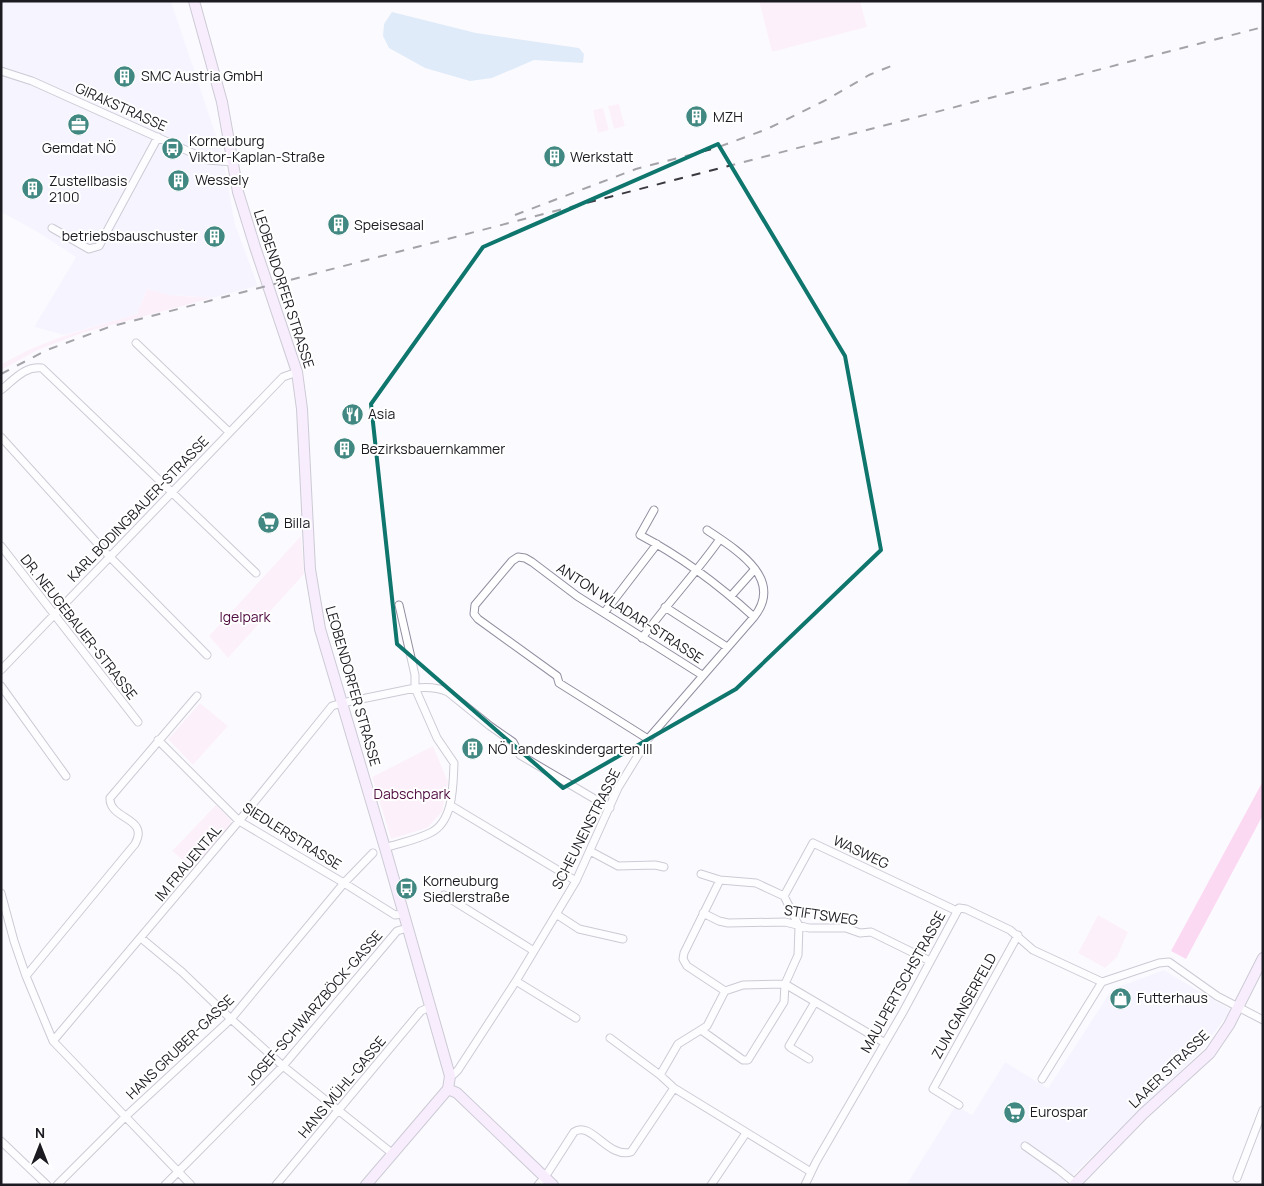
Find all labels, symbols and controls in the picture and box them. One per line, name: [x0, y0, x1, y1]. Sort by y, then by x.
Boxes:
building icon: SMC Austria GmbH: [113, 64, 137, 88]
place label: SMC Austria GmbH: [141, 66, 263, 85]
street label: GIRAKSTRASSE: [72, 78, 170, 135]
building icon: MZH: [685, 105, 709, 129]
place label: MZH: [713, 107, 743, 126]
office icon: Gemdat NÖ: [67, 113, 91, 137]
place label: Korneuburg Viktor-Kaplan-Straße: [189, 131, 325, 166]
bus stop icon: Korneuburg Viktor-Kaplan-Straße: [161, 137, 185, 161]
place label: Gemdat NÖ: [42, 138, 116, 157]
building icon: Werkstatt: [542, 145, 566, 169]
place label: Werkstatt: [570, 147, 633, 166]
building icon: Wessely: [167, 168, 191, 192]
place label: Wessely: [195, 170, 250, 189]
place label: Zustellbasis 2100: [49, 171, 127, 206]
building icon: Zustellbasis 2100: [21, 177, 45, 201]
street label: LEOBENDORFER STRASSE: [250, 207, 319, 371]
building icon: Speisesaal: [326, 213, 350, 237]
place label: Speisesaal: [354, 215, 424, 234]
building icon: betriebsbauschuster: [202, 224, 226, 248]
place label: betriebsbauschuster: [62, 226, 198, 245]
restaurant icon: Asia: [340, 402, 364, 426]
place label: Asia: [368, 404, 395, 423]
street label: KARL BODINGBAUER-STRASSE: [63, 432, 212, 586]
building icon: Bezirksbauernkammer: [333, 437, 357, 461]
place label: Bezirksbauernkammer: [361, 439, 505, 458]
supermarket icon: Billa: [256, 511, 280, 535]
place label: Billa: [284, 513, 310, 532]
street label: DR. NEUGEBAUER-STRASSE: [17, 550, 142, 703]
street label: ANTON WLADAR-STRASSE: [553, 558, 707, 667]
street label: LEOBENDORFER STRASSE: [321, 604, 385, 768]
park label: Igelpark: [219, 607, 272, 626]
building icon: NÖ Landeskindergarten III: [460, 737, 484, 761]
place label: NÖ Landeskindergarten III: [488, 739, 653, 758]
street label: SCHEUNENSTRASSE: [547, 765, 624, 892]
park label: Dabschpark: [374, 784, 451, 803]
street label: SIEDLERSTRASSE: [239, 798, 345, 874]
street label: IM FRAUENTAL: [150, 821, 225, 905]
street label: WASWEG: [830, 830, 892, 873]
place label: Korneuburg Siedlerstraße: [423, 871, 510, 906]
bus stop icon: Korneuburg Siedlerstraße: [395, 877, 419, 901]
street label: STIFTSWEG: [783, 900, 859, 929]
street label: MAULPERTSCHSTRASSE: [856, 908, 949, 1056]
street label: JOSEF-SCHWARZBÖCK-GASSE: [241, 926, 386, 1089]
street label: ZUM GANSERFELD: [927, 950, 1000, 1062]
shop icon: Futterhaus: [1109, 986, 1133, 1010]
place label: Futterhaus: [1137, 988, 1208, 1007]
street label: HANS GRUBER-GASSE: [122, 990, 238, 1103]
street label: LAAER STRASSE: [1124, 1025, 1213, 1112]
street label: HANS MÜHL-GASSE: [293, 1032, 390, 1142]
supermarket icon: Eurospar: [1002, 1100, 1026, 1124]
place label: Eurospar: [1030, 1102, 1088, 1121]
north arrow: [15, 1121, 65, 1171]
text: N: [35, 1123, 45, 1142]

